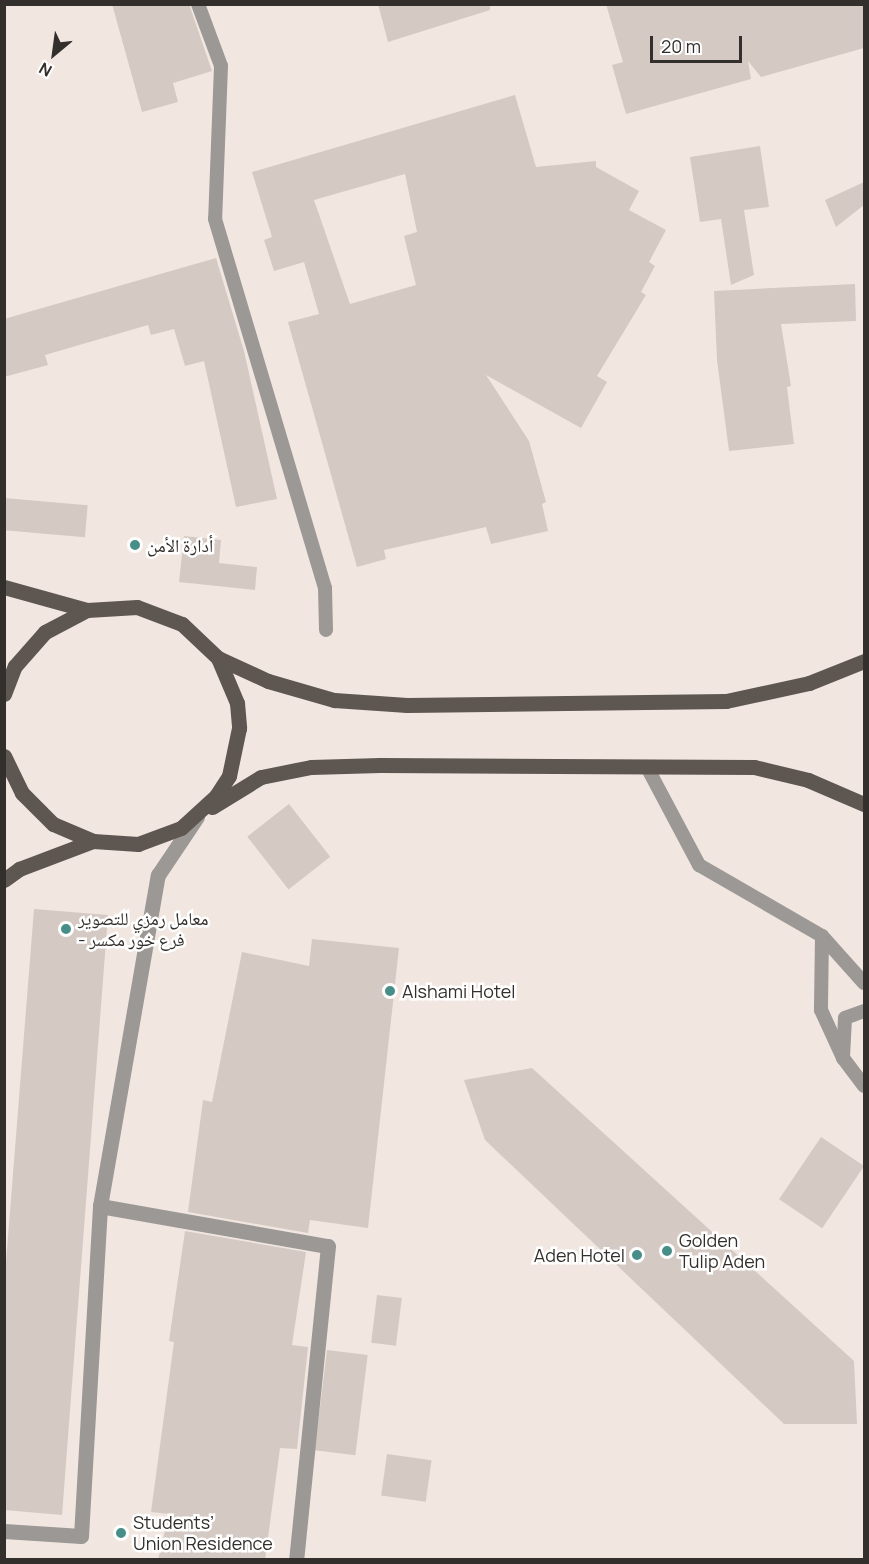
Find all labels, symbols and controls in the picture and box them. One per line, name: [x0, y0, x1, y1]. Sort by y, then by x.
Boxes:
north arrow: [24, 24, 84, 84]
scale bar: [653, 24, 744, 62]
text: 20 m: [661, 34, 701, 58]
text: N: [35, 57, 56, 82]
place label: أدارة الأمن: [147, 534, 213, 556]
marker: أدارة الأمن: [128, 538, 142, 552]
place label: معامل رمزي للتصوير - فرع خور مكسر: [78, 908, 208, 950]
marker: معامل رمزي للتصوير - فرع خور مكسر: [59, 922, 73, 936]
place label: Alshami Hotel: [402, 980, 515, 1002]
marker: Alshami Hotel: [383, 984, 397, 998]
place label: Golden Tulip Aden: [679, 1230, 765, 1272]
place label: Aden Hotel: [534, 1244, 625, 1266]
marker: Golden Tulip Aden: [660, 1244, 674, 1258]
marker: Aden Hotel: [630, 1248, 644, 1262]
place label: Students’ Union Residence: [133, 1512, 273, 1555]
marker: Students’ Union Residence: [114, 1526, 128, 1540]

